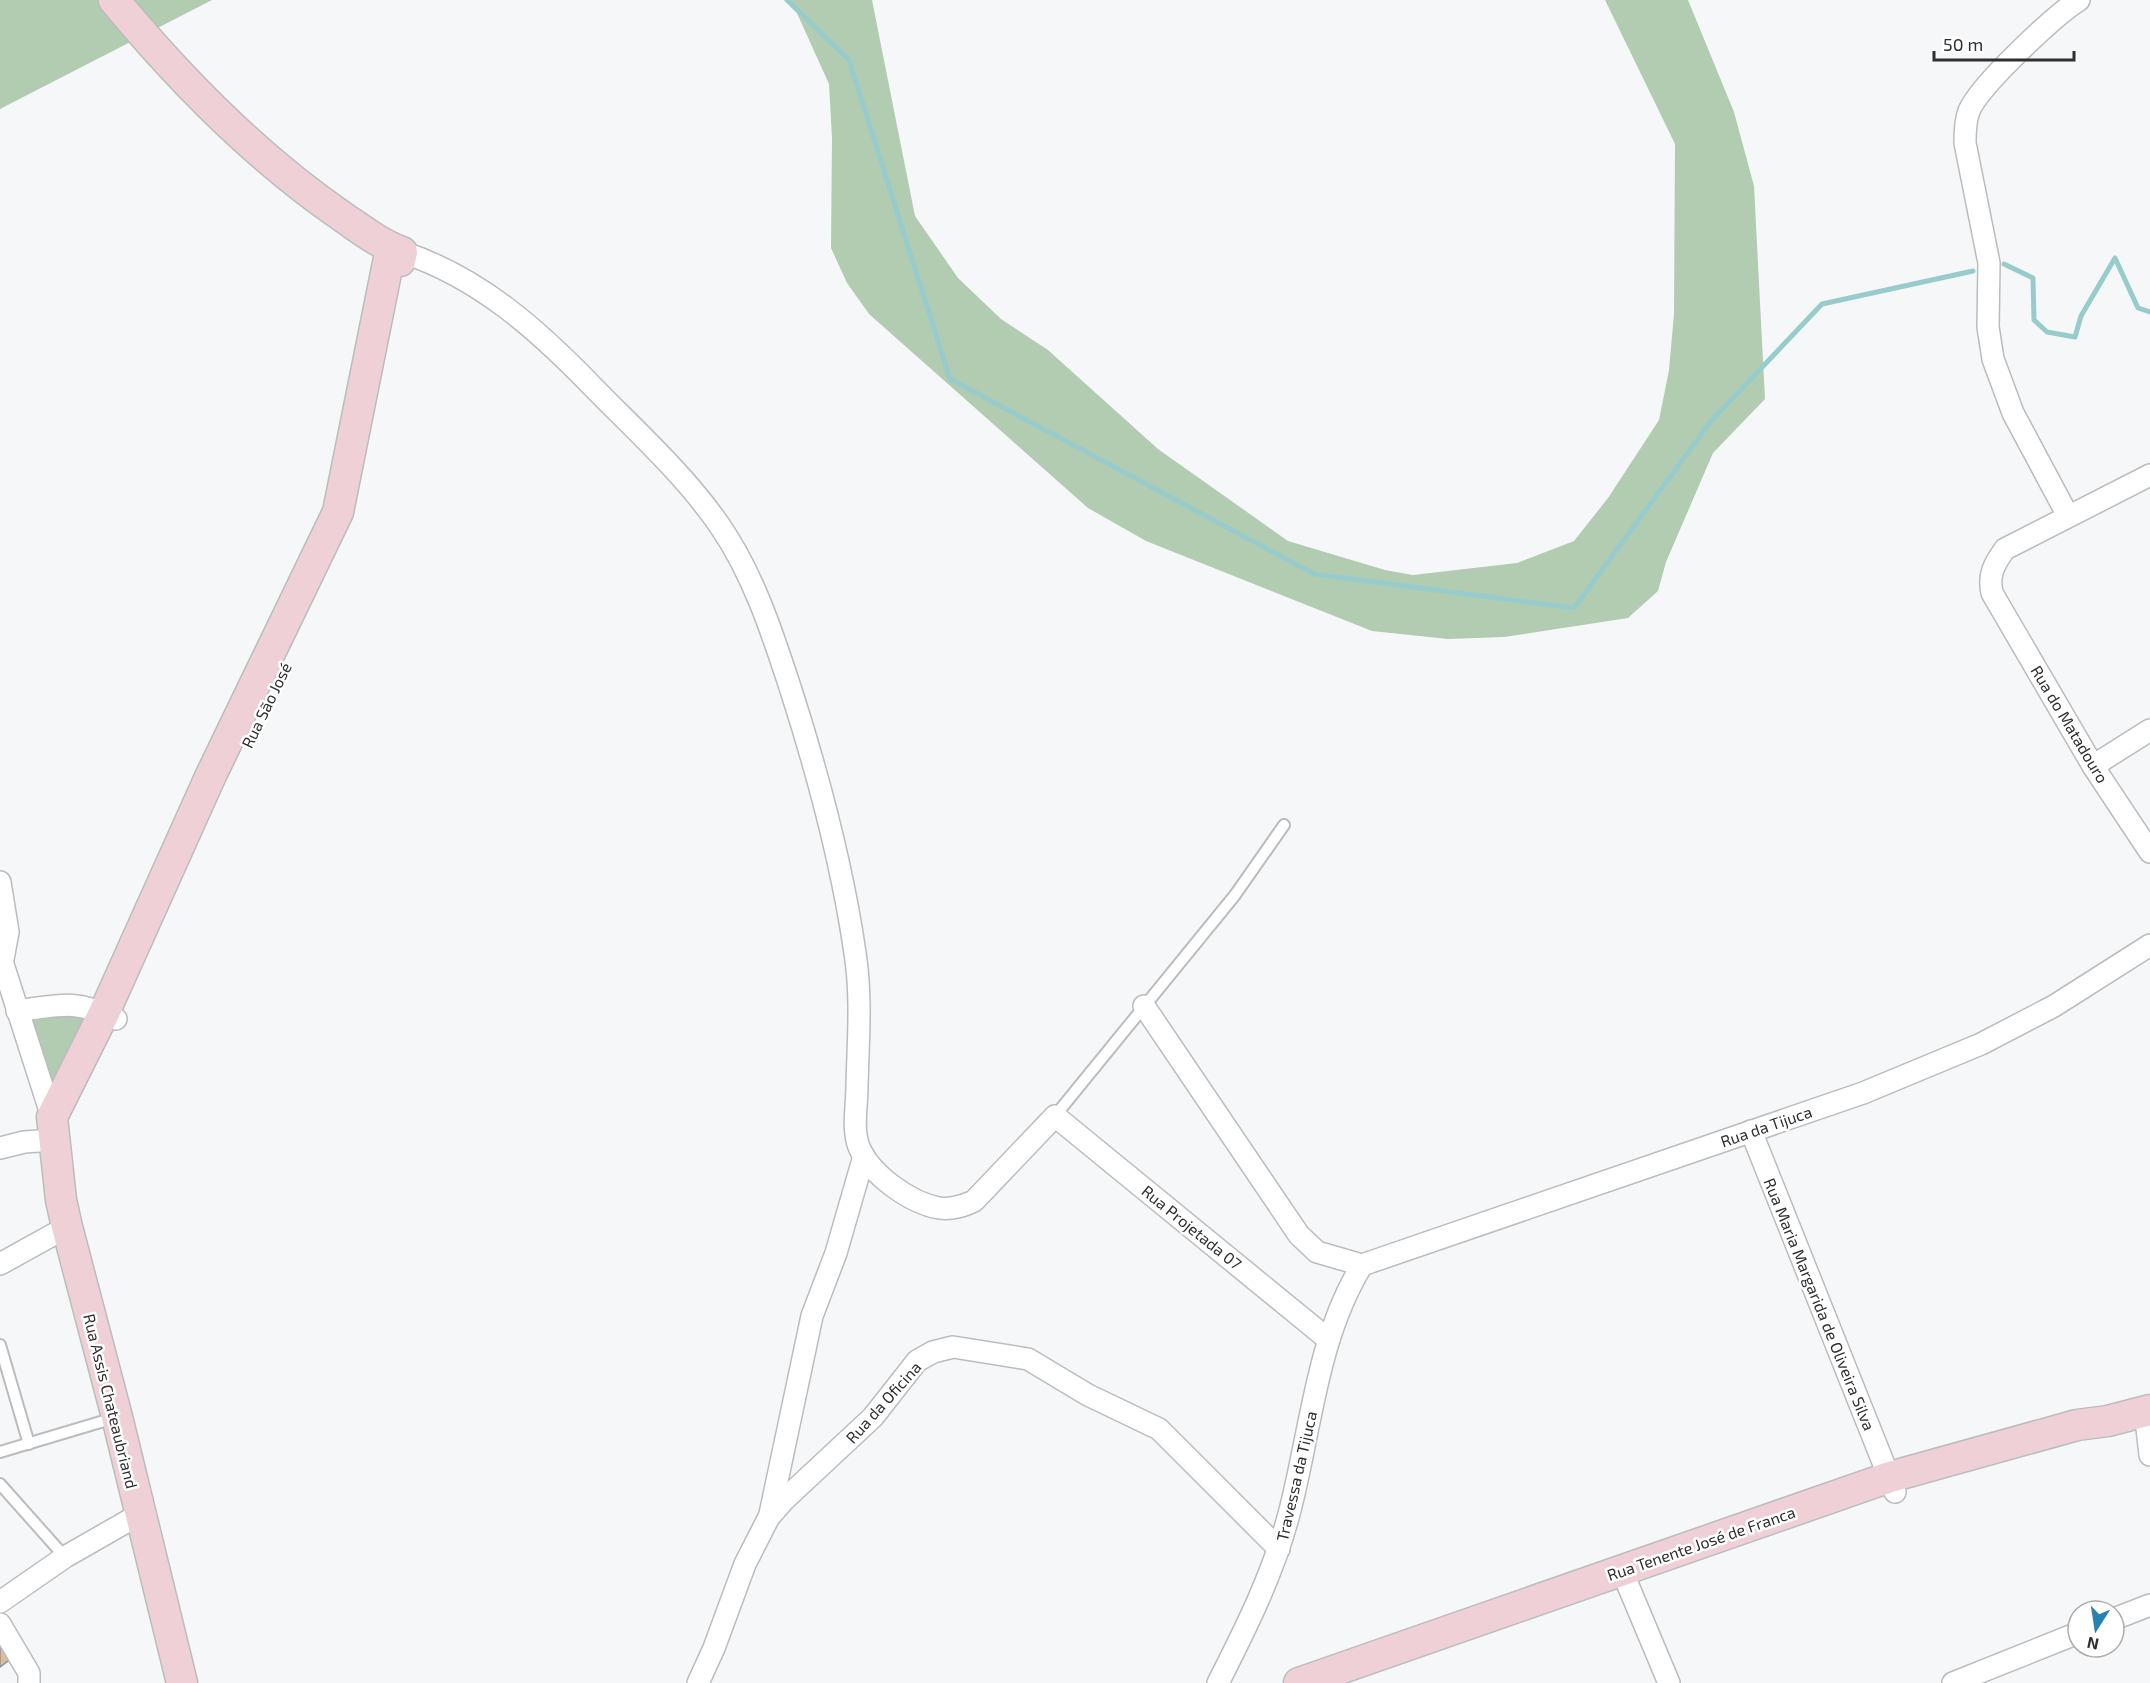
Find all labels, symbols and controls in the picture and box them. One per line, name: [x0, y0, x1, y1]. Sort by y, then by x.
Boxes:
scale bar: [1934, 24, 2074, 62]
text: 50 m: [1943, 33, 1983, 55]
street label: Rua São José: [237, 659, 295, 751]
street label: Rua do Matadouro: [2027, 662, 2113, 786]
street label: Rua da Tijuca: [1718, 1101, 1815, 1151]
street label: Rua Maria Margarida de Oliveira Silva: [1761, 1175, 1879, 1433]
street label: Rua Projetada 07: [1138, 1181, 1246, 1274]
street label: Rua Assis Chateaubriand: [80, 1312, 142, 1490]
street label: Rua da Oficina: [841, 1357, 925, 1447]
street label: Travessa da Tijuca: [1272, 1409, 1321, 1543]
street label: Rua Tenente José de Franca: [1604, 1502, 1798, 1584]
north arrow: [2066, 1599, 2126, 1659]
text: N: [2085, 1634, 2100, 1655]

